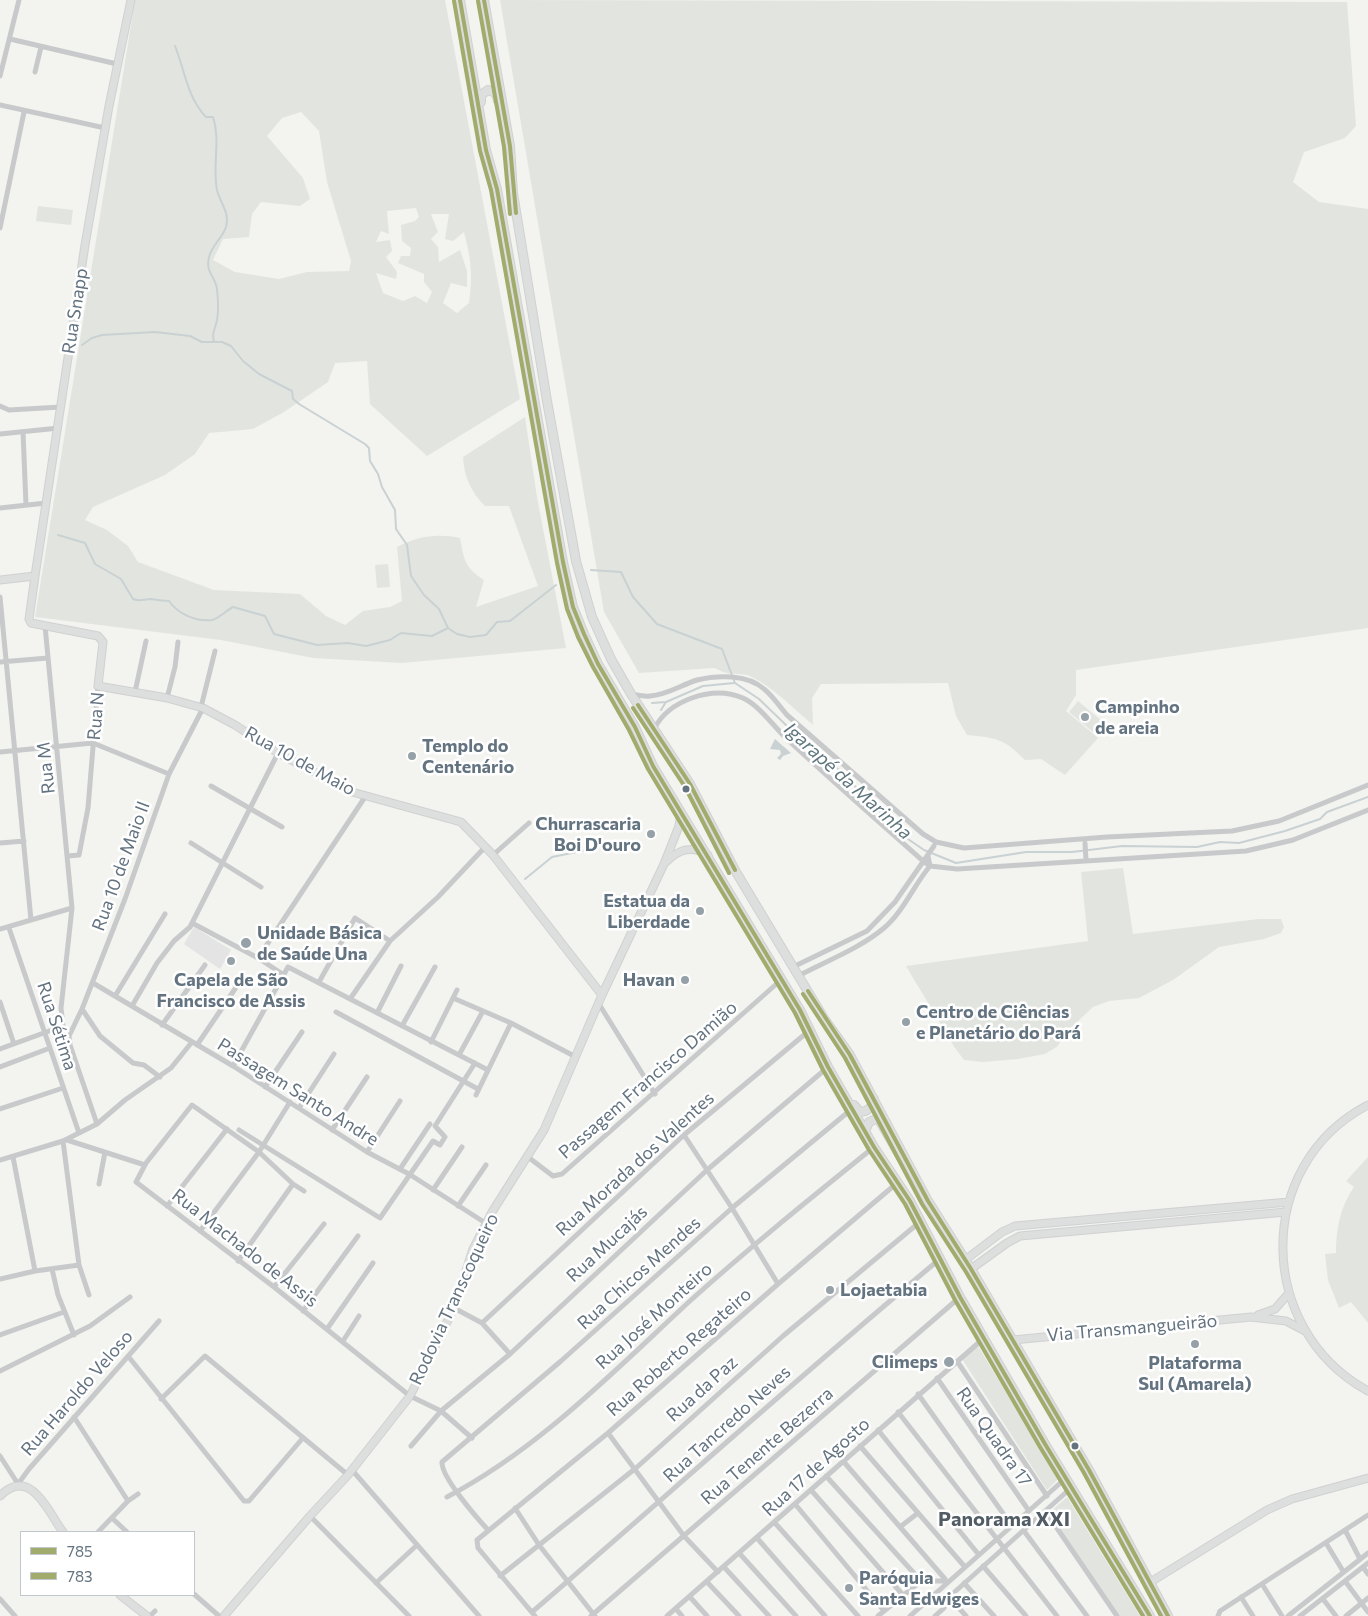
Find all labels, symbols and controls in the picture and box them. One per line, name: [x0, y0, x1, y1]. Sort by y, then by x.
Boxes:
street label: Rua Snapp: [58, 267, 92, 355]
street label: Rua N: [83, 691, 109, 741]
place label: Campinho de areia: [1095, 696, 1180, 739]
marker: Campinho de areia: [1079, 711, 1091, 723]
water label: Igarapé da Marinha: [779, 718, 917, 844]
street label: Rua 10 de Maio: [241, 722, 359, 800]
place label: Templo do Centenário: [422, 735, 514, 778]
street label: Rua M: [33, 741, 59, 795]
marker: Templo do Centenário: [406, 750, 418, 762]
unlabelled marker: [681, 784, 691, 794]
street label: Rua 10 de Maio II: [88, 798, 154, 934]
place label: Churrascaria Boi D'ouro: [535, 813, 641, 856]
marker: Churrascaria Boi D'ouro: [645, 828, 657, 840]
place label: Estatua da Liberdade: [603, 890, 690, 932]
marker: Estatua da Liberdade: [694, 905, 706, 917]
place label: Unidade Básica de Saúde Una: [257, 922, 382, 964]
marker: Unidade Básica de Saúde Una: [239, 936, 253, 950]
marker: Capela de São Francisco de Assis: [225, 955, 237, 967]
place label: Capela de São Francisco de Assis: [157, 969, 305, 1012]
place label: Havan: [623, 969, 675, 991]
marker: Havan: [679, 974, 691, 986]
street label: Rua Sétima: [33, 979, 81, 1073]
street label: Passagem Francisco Damião: [554, 997, 742, 1163]
place label: Centro de Ciências e Planetário do Pará: [916, 1001, 1081, 1044]
marker: Centro de Ciências e Planetário do Pará: [900, 1016, 912, 1028]
street label: Passagem Santo Andre: [213, 1034, 383, 1150]
street label: Rua Morada dos Valentes: [552, 1087, 718, 1241]
street label: Rua Machado de Assis: [168, 1184, 322, 1312]
street label: Rua Mucajás: [562, 1201, 652, 1287]
street label: Rodovia Transcoqueiro: [405, 1210, 503, 1388]
street label: Rua Chicos Mendes: [573, 1212, 705, 1334]
street label: Rua José Monteiro: [591, 1258, 717, 1374]
place label: Lojaetabia: [840, 1279, 927, 1301]
street label: Rua Roberto Regateiro: [602, 1283, 756, 1421]
marker: Lojaetabia: [824, 1284, 836, 1296]
street label: Via Transmangueirão: [1046, 1310, 1218, 1346]
street label: Rua Haroldo Veloso: [17, 1326, 137, 1460]
marker: Plataforma Sul (Amarela): [1189, 1338, 1201, 1350]
place label: Climeps: [872, 1351, 938, 1373]
street label: Rua da Paz: [662, 1352, 742, 1426]
place label: Plataforma Sul (Amarela): [1138, 1352, 1252, 1395]
marker: Climeps: [942, 1355, 956, 1369]
street label: Rua Tancredo Neves: [659, 1361, 795, 1487]
street label: Rua Tenente Bezerra: [697, 1383, 837, 1509]
street label: Rua Quadra 17: [952, 1383, 1036, 1491]
street label: Rua 17 de Agosto: [758, 1413, 874, 1521]
unlabelled marker: [1070, 1441, 1080, 1451]
district label: Panorama XXI: [938, 1507, 1070, 1531]
legend: [20, 1531, 195, 1596]
text: 785: [67, 1542, 93, 1560]
text: 783: [67, 1567, 93, 1585]
place label: Paróquia Santa Edwiges: [859, 1567, 979, 1610]
marker: Paróquia Santa Edwiges: [843, 1582, 855, 1594]

